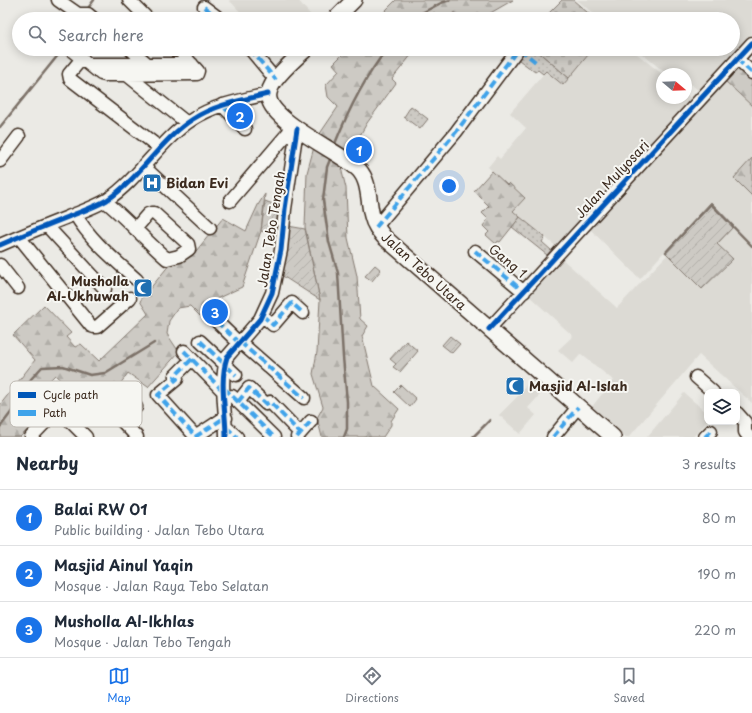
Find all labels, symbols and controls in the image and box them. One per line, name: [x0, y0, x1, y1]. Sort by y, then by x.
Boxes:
search box: [12, 12, 740, 56]
icon: search: [26, 23, 48, 45]
text: Search here: [58, 23, 144, 46]
north arrow: [656, 68, 692, 104]
pin: 2: [227, 101, 253, 131]
pin: 1: [346, 135, 372, 165]
street label: Jalan Mulyosari: [570, 135, 653, 222]
street label: Jalan Tebo Tengah: [252, 169, 289, 289]
hospital icon: Bidan Evi: [141, 172, 163, 194]
place label: Bidan Evi: [166, 173, 228, 192]
your location: [439, 176, 459, 196]
street label: Jalan Tebo Utara: [378, 227, 472, 315]
street label: Gang 1: [485, 239, 532, 282]
place label: Musholla Al-Ukhuwah: [47, 271, 129, 305]
mosque icon: Musholla Al-Ukhuwah: [132, 277, 154, 299]
pin: 3: [202, 297, 228, 327]
mosque icon: Masjid Al-Islah: [504, 375, 526, 397]
place label: Masjid Al-Islah: [529, 376, 628, 395]
legend: [10, 381, 142, 427]
text: Cycle path: [43, 386, 98, 403]
map controls: [704, 389, 740, 425]
button: layers: [704, 389, 740, 425]
text: Path: [43, 404, 67, 421]
text: Nearby: [16, 450, 78, 476]
text: 3 results: [682, 454, 736, 473]
text: Balai RW 01: [54, 497, 147, 520]
text: 1: [26, 508, 32, 527]
text: 80 m: [702, 508, 736, 527]
text: Public building · Jalan Tebo Utara: [54, 520, 264, 539]
text: Masjid Ainul Yaqin: [54, 553, 193, 576]
text: 2: [24, 564, 34, 583]
text: 190 m: [697, 564, 736, 583]
text: Mosque · Jalan Raya Tebo Selatan: [54, 576, 269, 595]
text: Musholla Al-Ikhlas: [54, 609, 194, 632]
text: 3: [25, 620, 33, 639]
text: 220 m: [694, 620, 736, 639]
text: Mosque · Jalan Tebo Tengah: [54, 632, 231, 651]
tab: Map: [107, 665, 131, 706]
tab: Directions: [345, 665, 399, 706]
tab: Saved: [613, 665, 645, 706]

